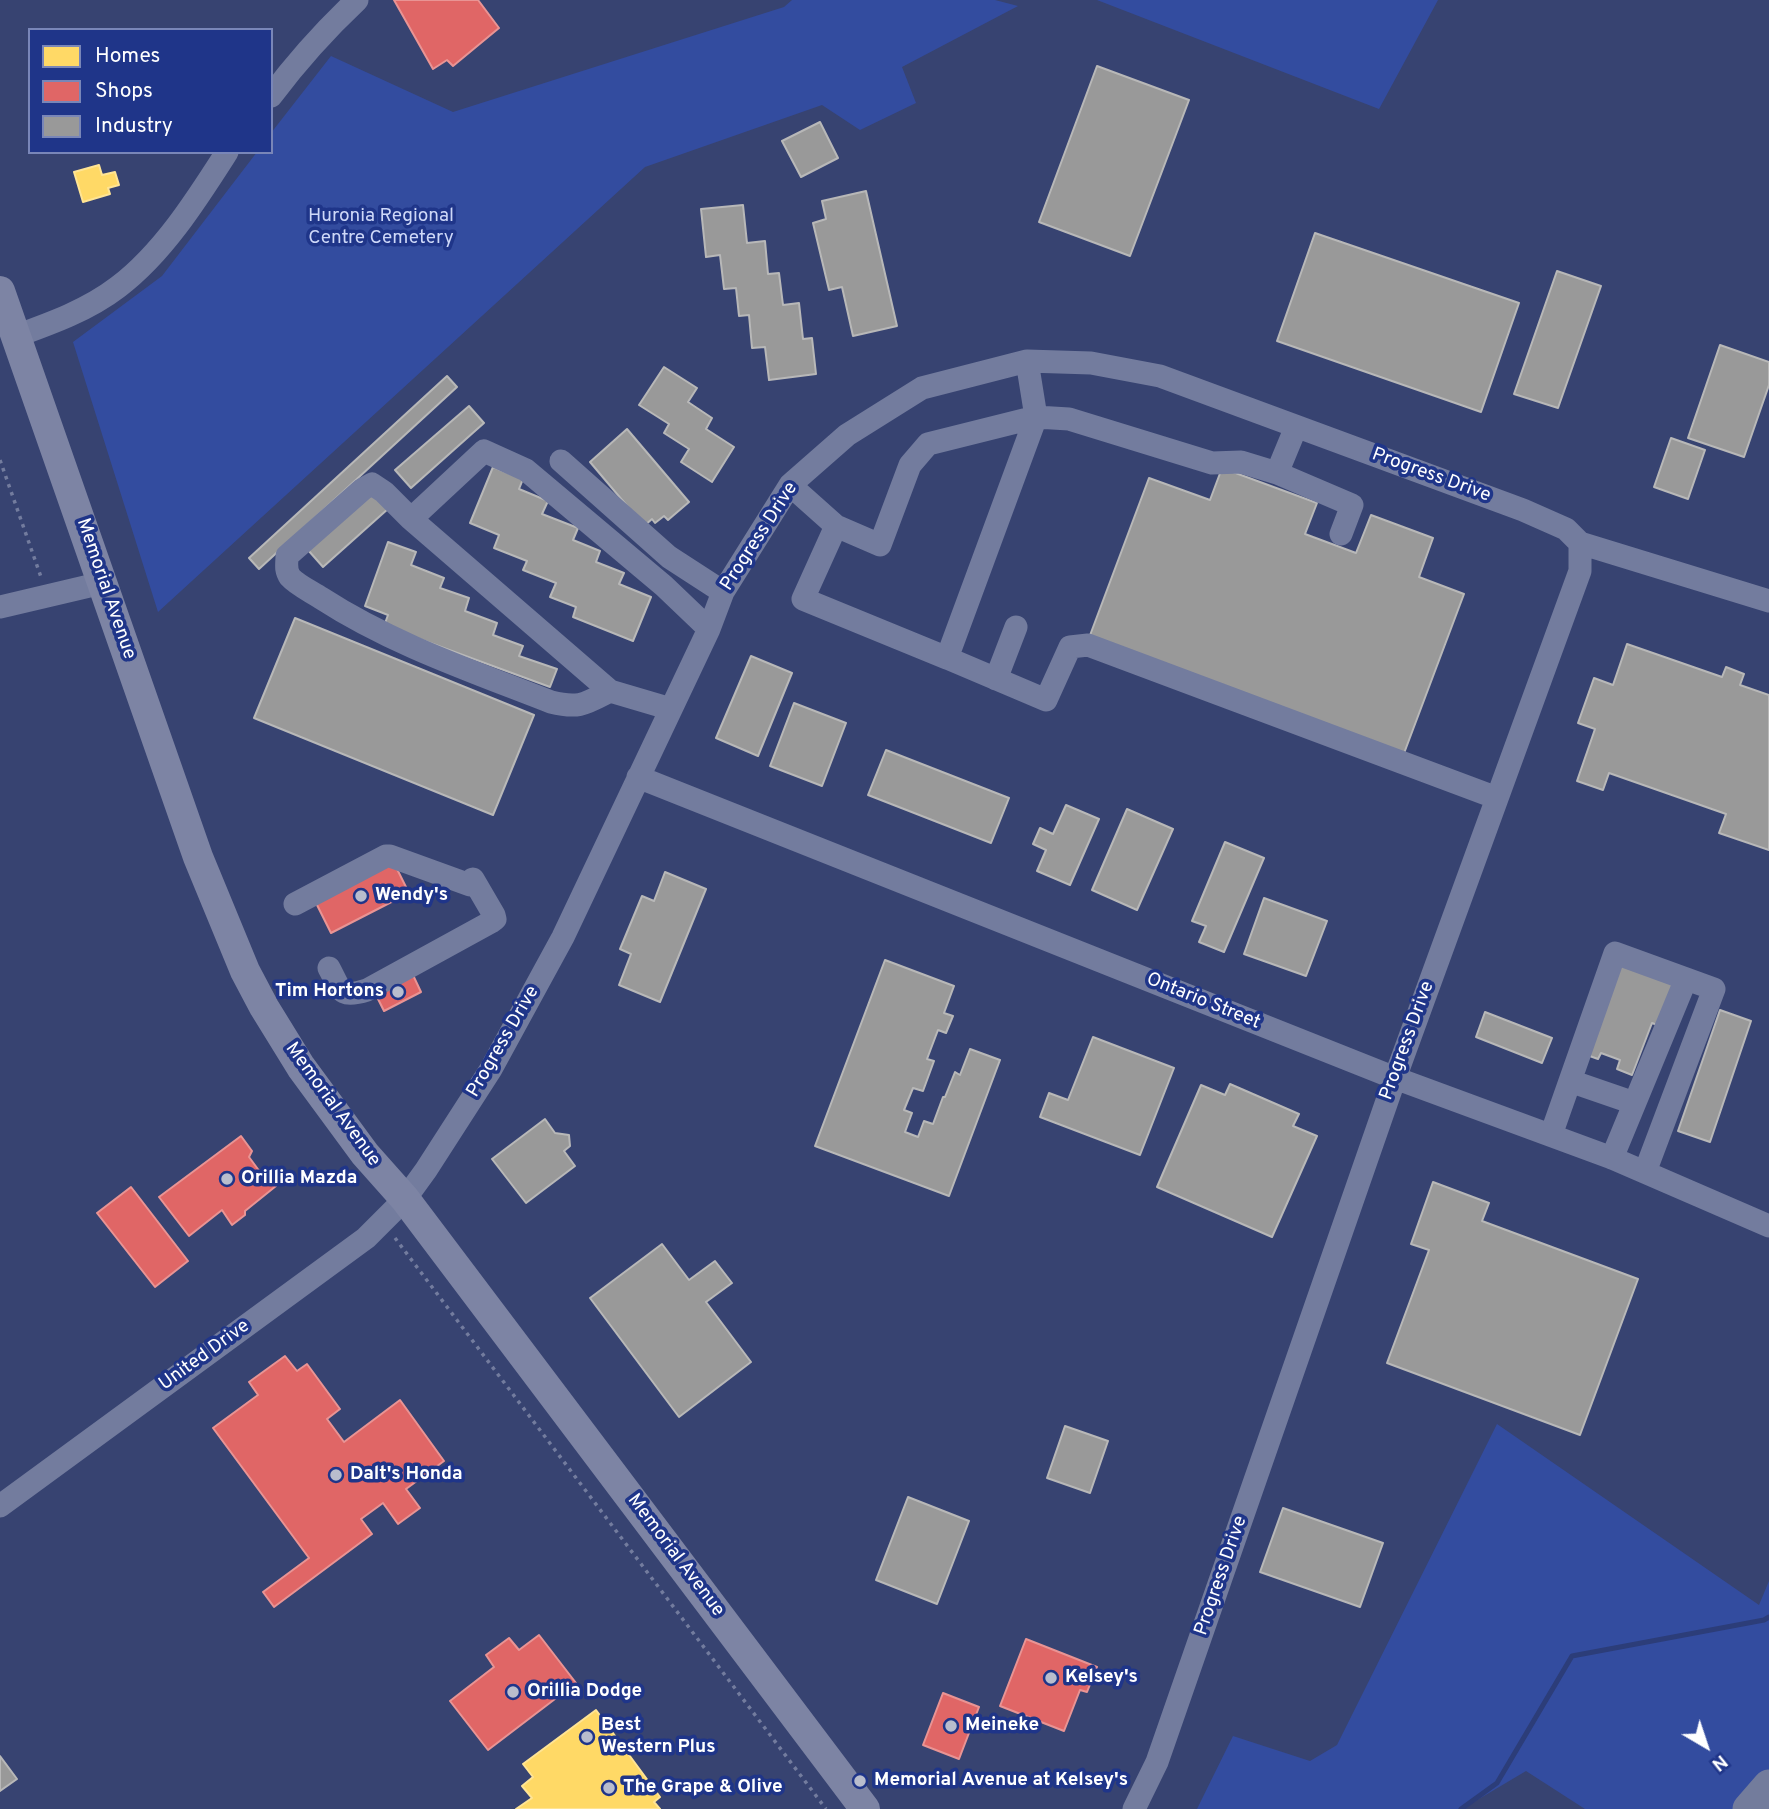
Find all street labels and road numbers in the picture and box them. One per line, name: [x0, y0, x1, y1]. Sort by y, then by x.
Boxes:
street label: Progress Drive: [1368, 444, 1494, 508]
street label: Progress Drive: [716, 478, 804, 596]
street label: Memorial Avenue: [70, 515, 140, 663]
street label: Ontario Street: [1143, 969, 1263, 1035]
street label: Progress Drive: [1376, 978, 1440, 1104]
street label: Progress Drive: [463, 982, 545, 1102]
street label: Memorial Avenue: [279, 1039, 385, 1171]
street label: United Drive: [155, 1316, 255, 1396]
street label: Memorial Avenue: [621, 1490, 729, 1622]
street label: Progress Drive: [1191, 1513, 1253, 1639]

